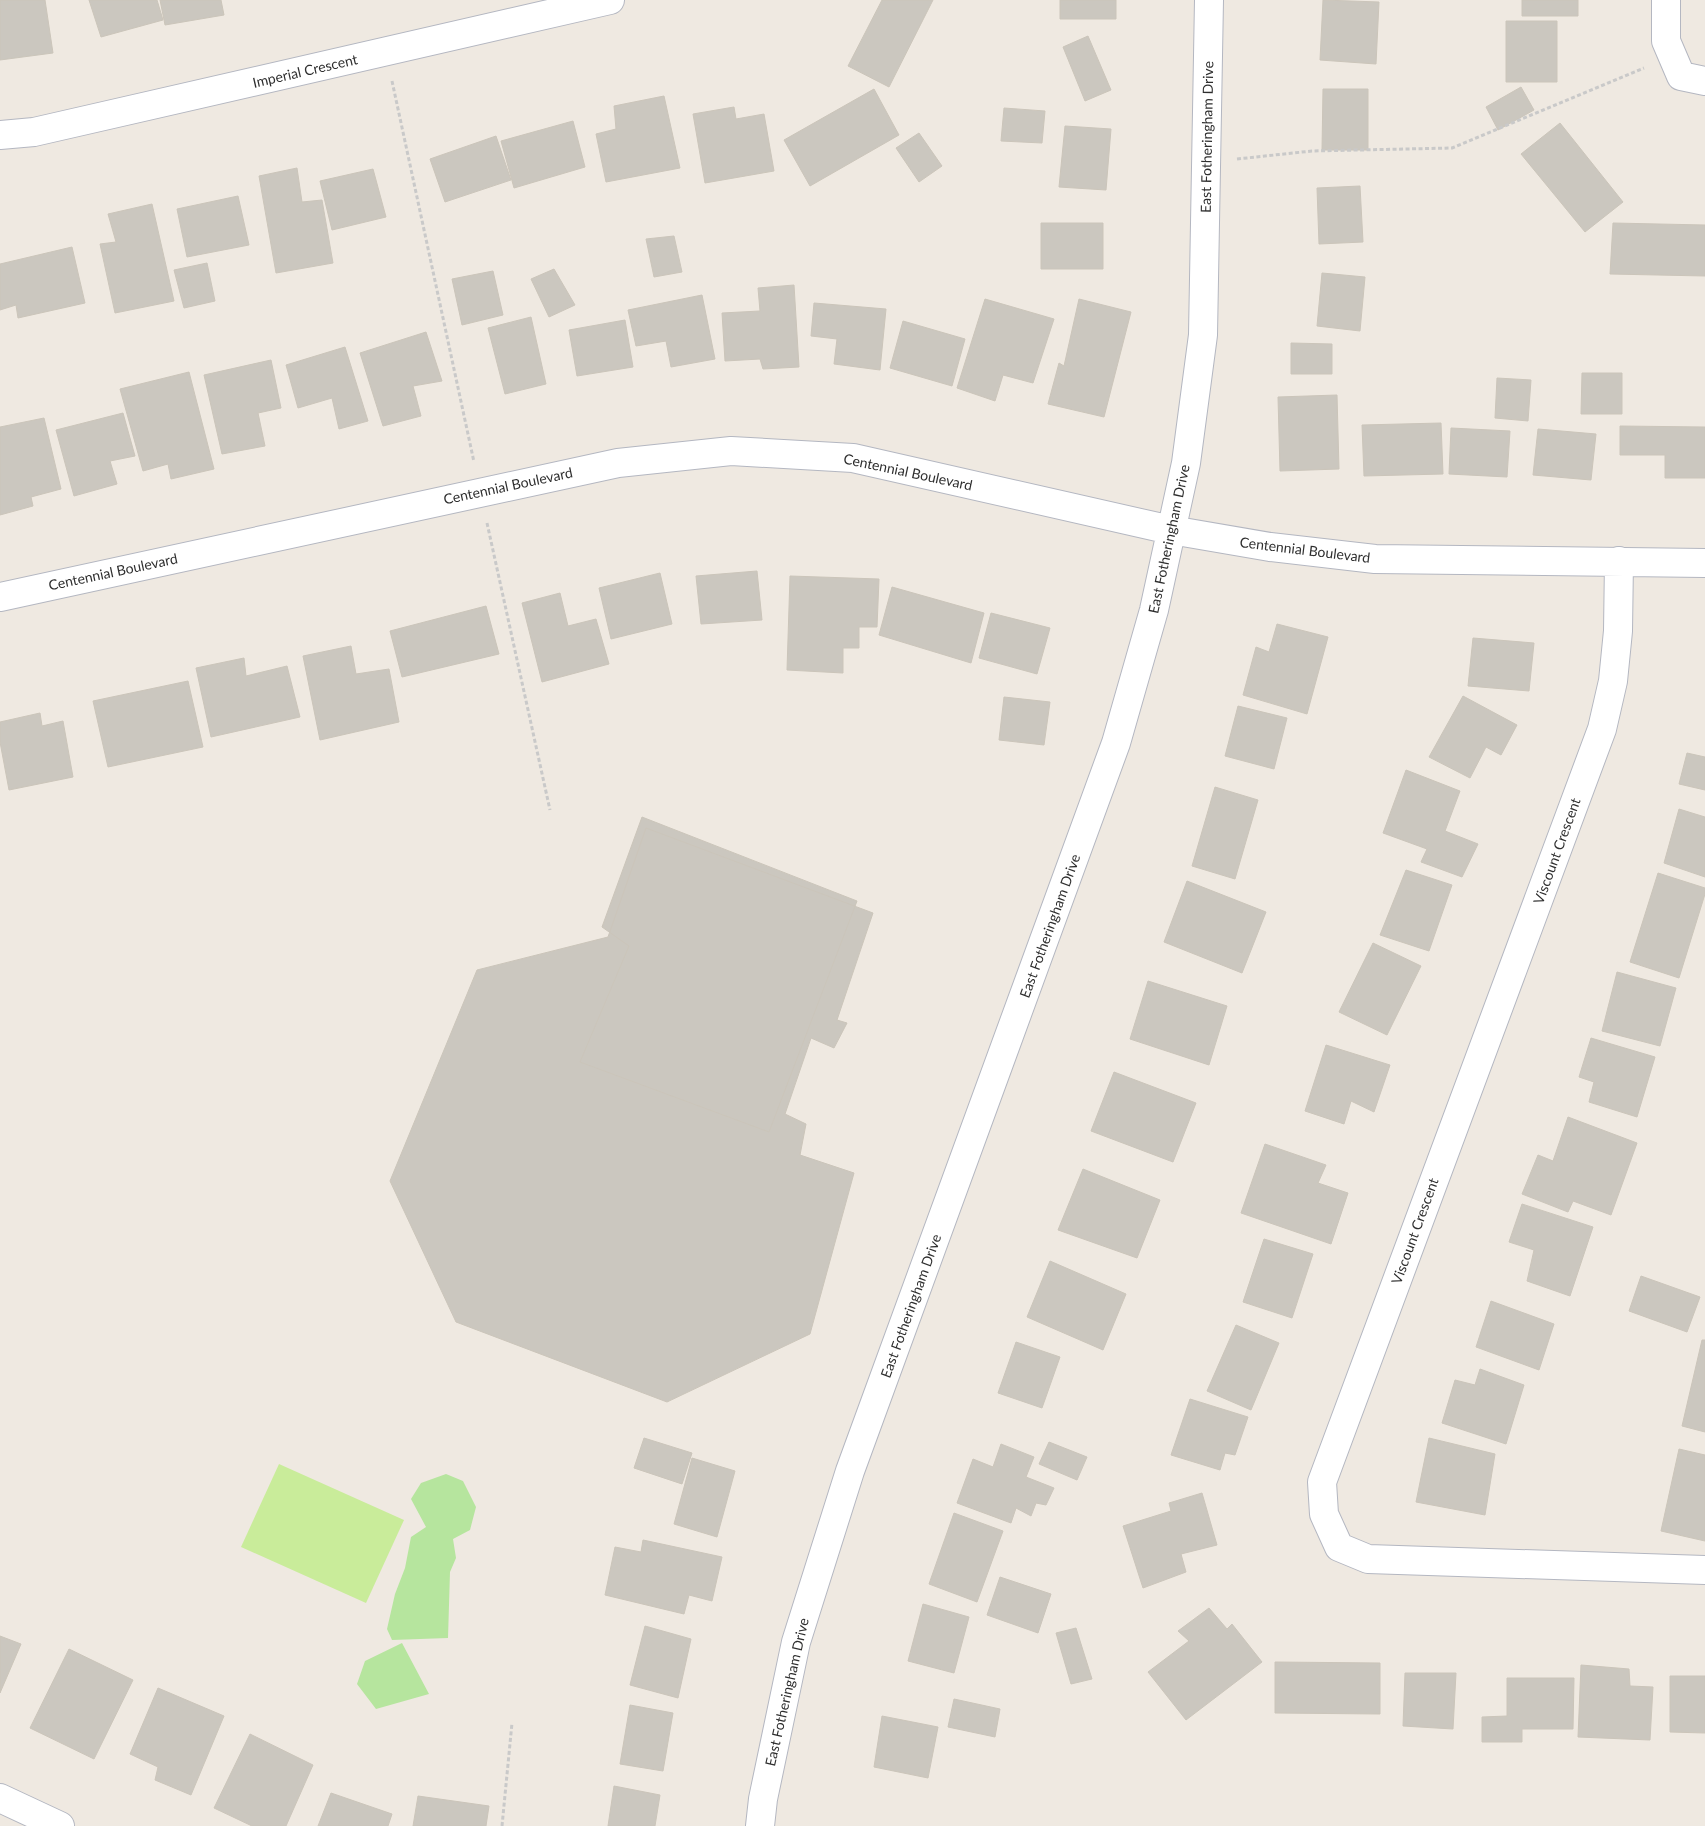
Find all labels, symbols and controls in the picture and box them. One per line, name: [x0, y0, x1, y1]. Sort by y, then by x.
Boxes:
street label: Imperial Crescent: [251, 50, 359, 91]
street label: East Fotheringham Drive: [1197, 61, 1216, 213]
street label: Centennial Boulevard: [842, 450, 974, 493]
street label: East Fotheringham Drive: [1144, 463, 1193, 615]
street label: Centennial Boulevard: [442, 464, 574, 507]
street label: Centennial Boulevard: [1239, 533, 1371, 566]
street label: Centennial Boulevard: [47, 550, 179, 593]
street label: Viscount Crescent: [1529, 795, 1584, 906]
street label: East Fotheringham Drive: [1016, 852, 1083, 1000]
street label: Viscount Crescent: [1387, 1175, 1442, 1286]
street label: East Fotheringham Drive: [877, 1232, 944, 1380]
street label: East Fotheringham Drive: [761, 1616, 812, 1768]

